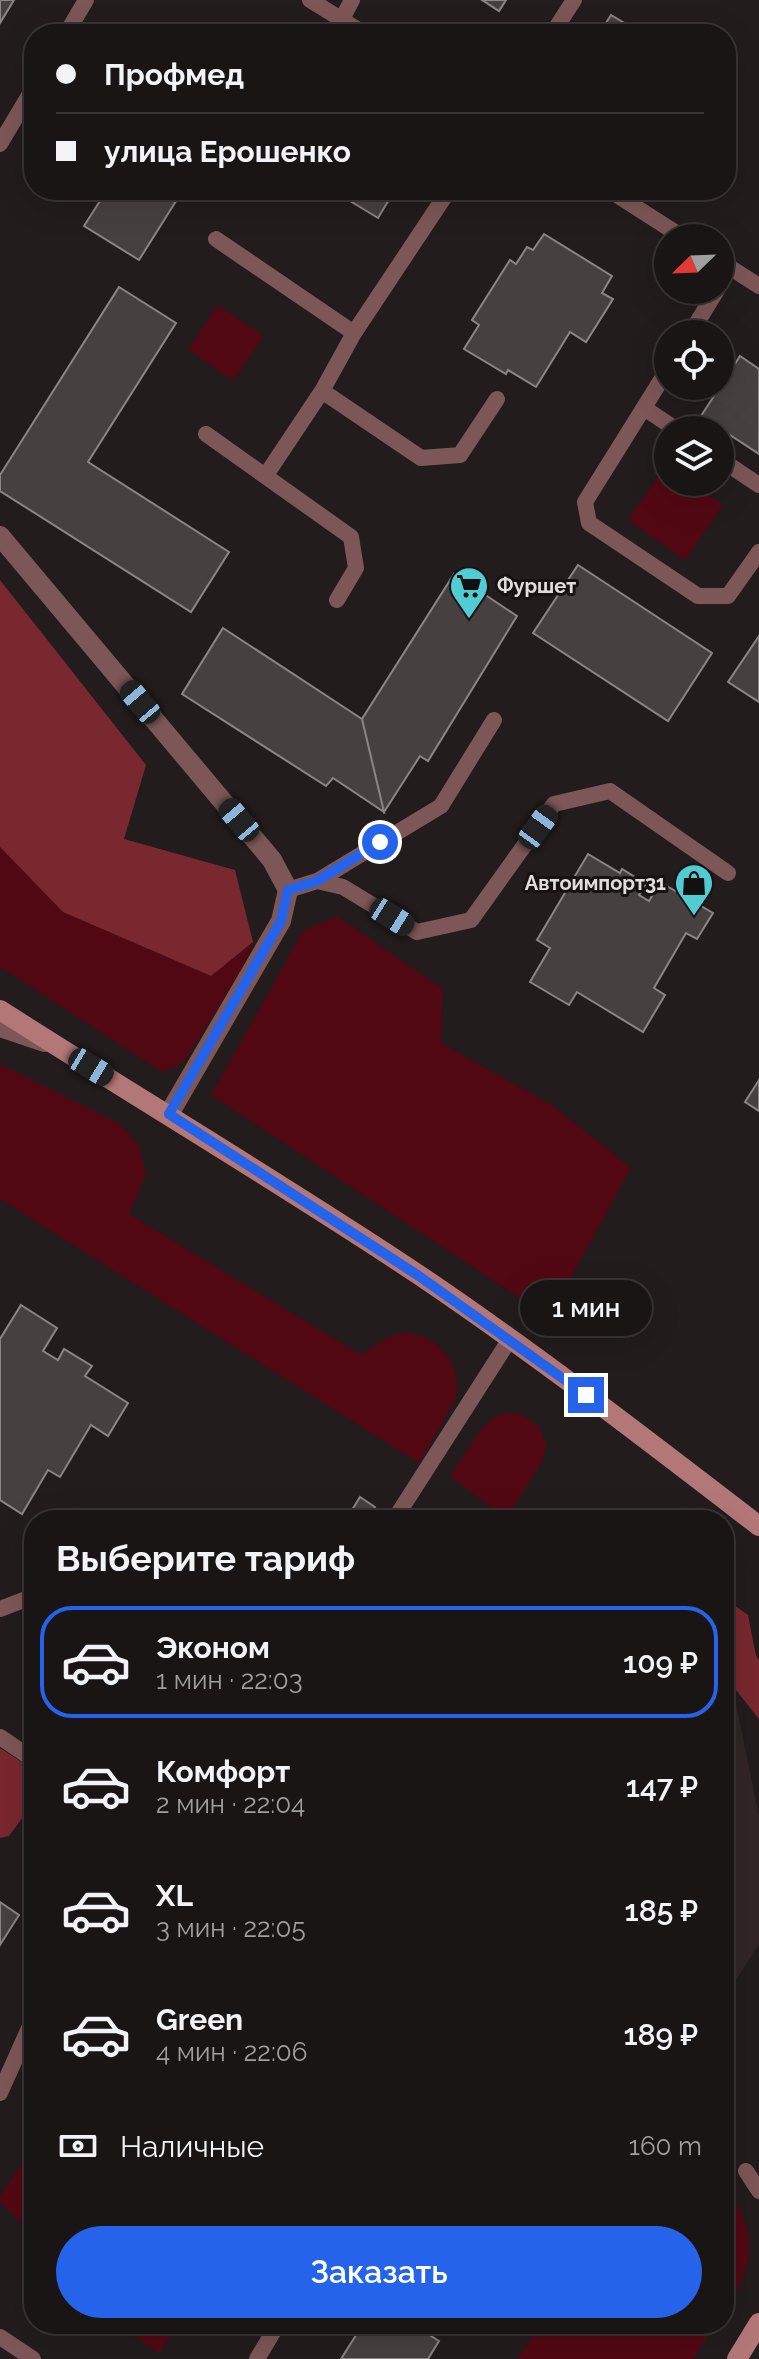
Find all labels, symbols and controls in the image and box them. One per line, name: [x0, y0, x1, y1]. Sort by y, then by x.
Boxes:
text: Профмед: [104, 57, 244, 92]
text: улица Ерошенко: [104, 134, 351, 169]
north arrow: [654, 224, 734, 304]
map controls: [654, 224, 734, 496]
button: locate: [654, 320, 734, 400]
button: layers: [654, 416, 734, 496]
supermarket icon: Фуршет: [448, 565, 490, 620]
place label: Фуршет: [497, 574, 576, 598]
car: [115, 676, 165, 728]
car: [214, 794, 264, 846]
car: [514, 801, 562, 853]
route start: [362, 824, 398, 860]
shop icon: Автоимпорт31: [673, 862, 715, 917]
place label: Автоимпорт31: [525, 871, 666, 895]
car: [365, 894, 419, 940]
car: [64, 1044, 118, 1090]
callout: 1 мин: [520, 1279, 652, 1335]
text: 1 мин: [552, 1293, 620, 1323]
route end: [568, 1377, 604, 1413]
text: Выберите тариф: [56, 1537, 355, 1579]
icon: car: [60, 1626, 132, 1698]
text: Эконом: [156, 1630, 270, 1665]
text: 109 ₽: [623, 1645, 698, 1680]
text: 1 мин · 22:03: [156, 1665, 303, 1695]
icon: car: [60, 1750, 132, 1822]
text: Комфорт: [156, 1754, 290, 1789]
text: 147 ₽: [626, 1769, 698, 1804]
text: 2 мин · 22:04: [156, 1789, 305, 1819]
icon: car: [60, 1874, 132, 1946]
text: XL: [156, 1878, 193, 1913]
text: 185 ₽: [625, 1893, 698, 1928]
text: 3 мин · 22:05: [156, 1913, 306, 1943]
icon: car: [60, 1998, 132, 2070]
text: Green: [156, 2002, 243, 2037]
text: 189 ₽: [623, 2017, 698, 2052]
text: 4 мин · 22:06: [156, 2037, 307, 2067]
icon: cash: [56, 2124, 100, 2168]
text: Наличные: [120, 2129, 264, 2164]
text: 160 m: [629, 2131, 702, 2161]
button: Заказать: [56, 2226, 702, 2318]

